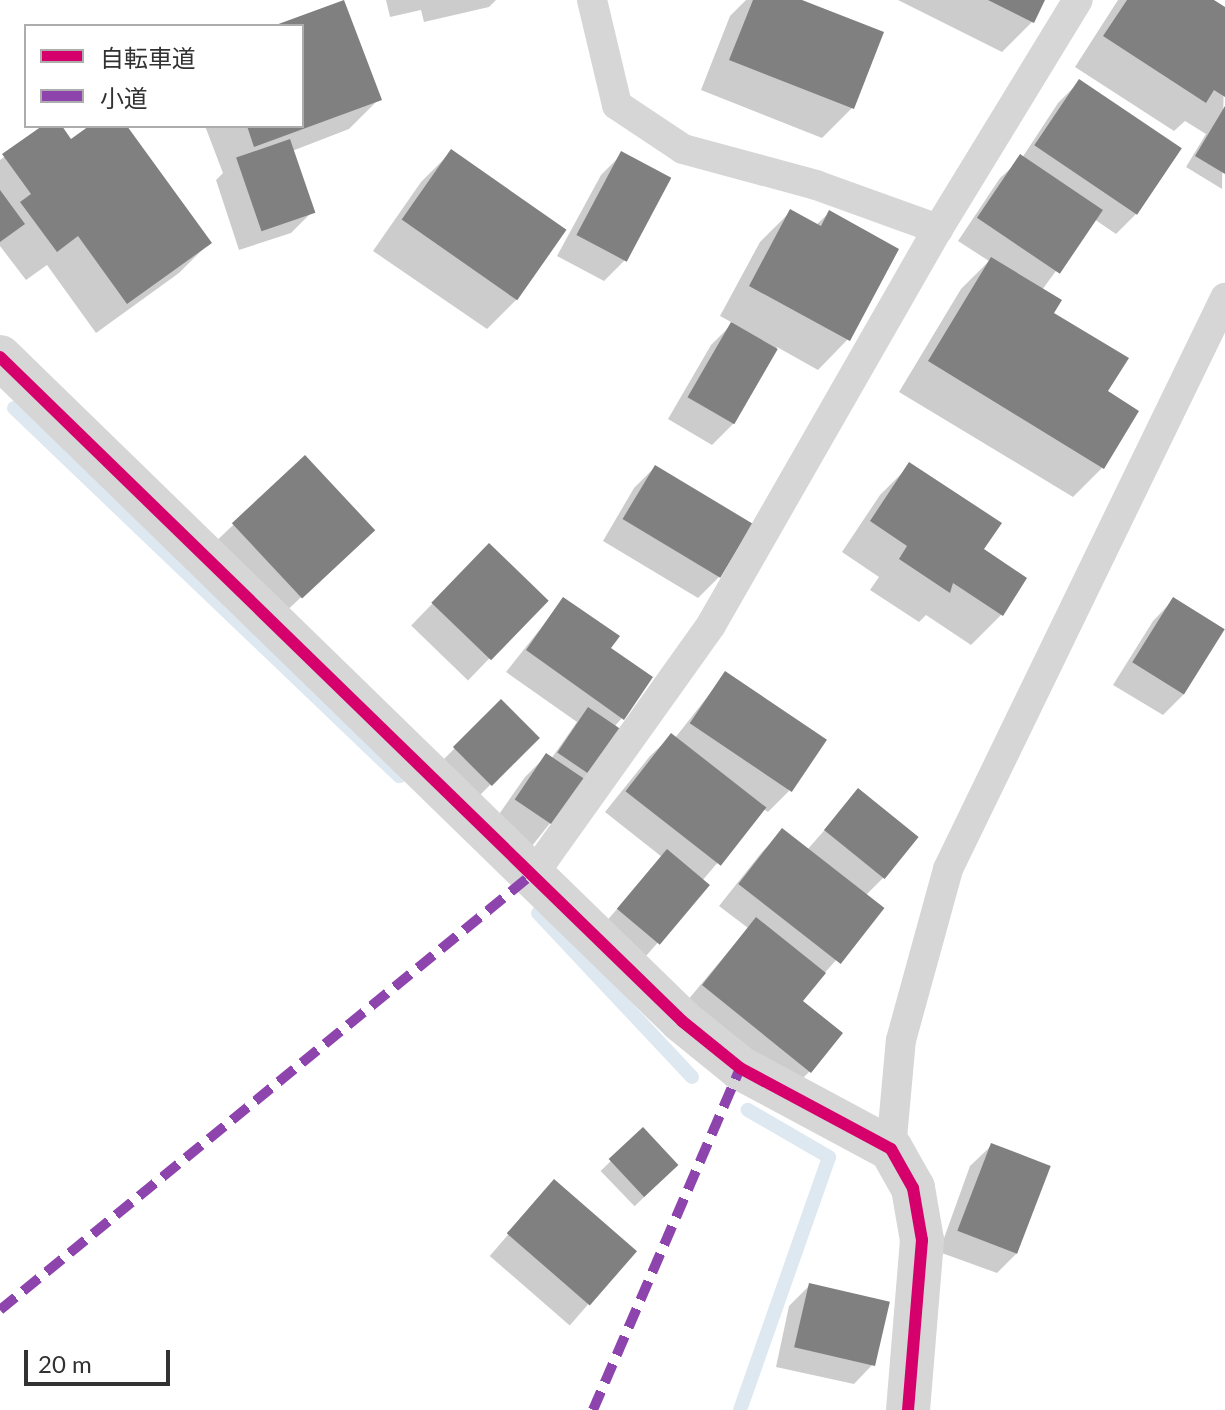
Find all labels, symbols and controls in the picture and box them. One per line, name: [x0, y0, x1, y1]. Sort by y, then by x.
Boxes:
legend: [24, 24, 304, 128]
text: 自転車道: [100, 43, 196, 72]
text: 小道: [100, 83, 148, 112]
scale bar: [28, 1334, 174, 1384]
text: 20 m: [38, 1349, 92, 1378]

